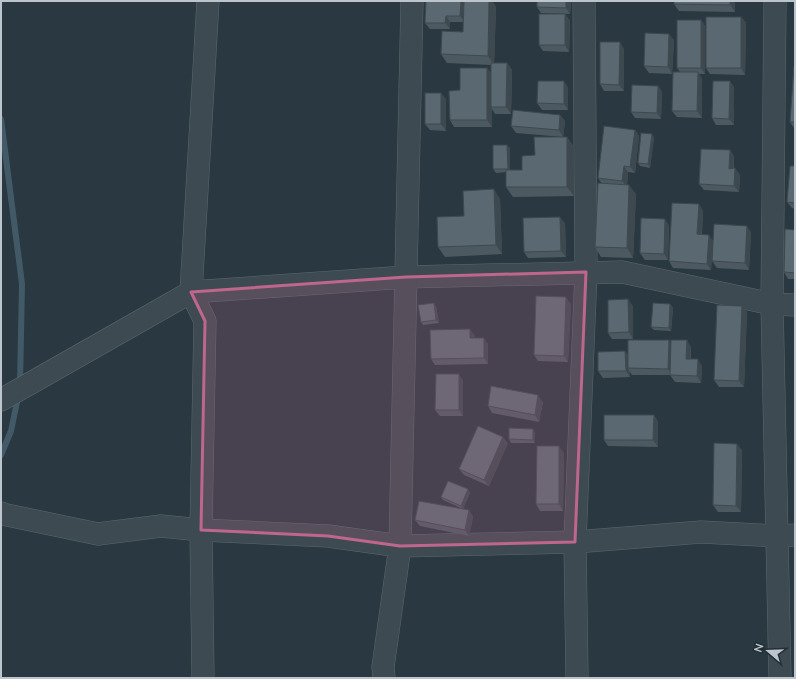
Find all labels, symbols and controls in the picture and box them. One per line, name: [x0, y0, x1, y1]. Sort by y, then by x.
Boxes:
north arrow: [748, 631, 788, 671]
text: N: [751, 642, 767, 654]

